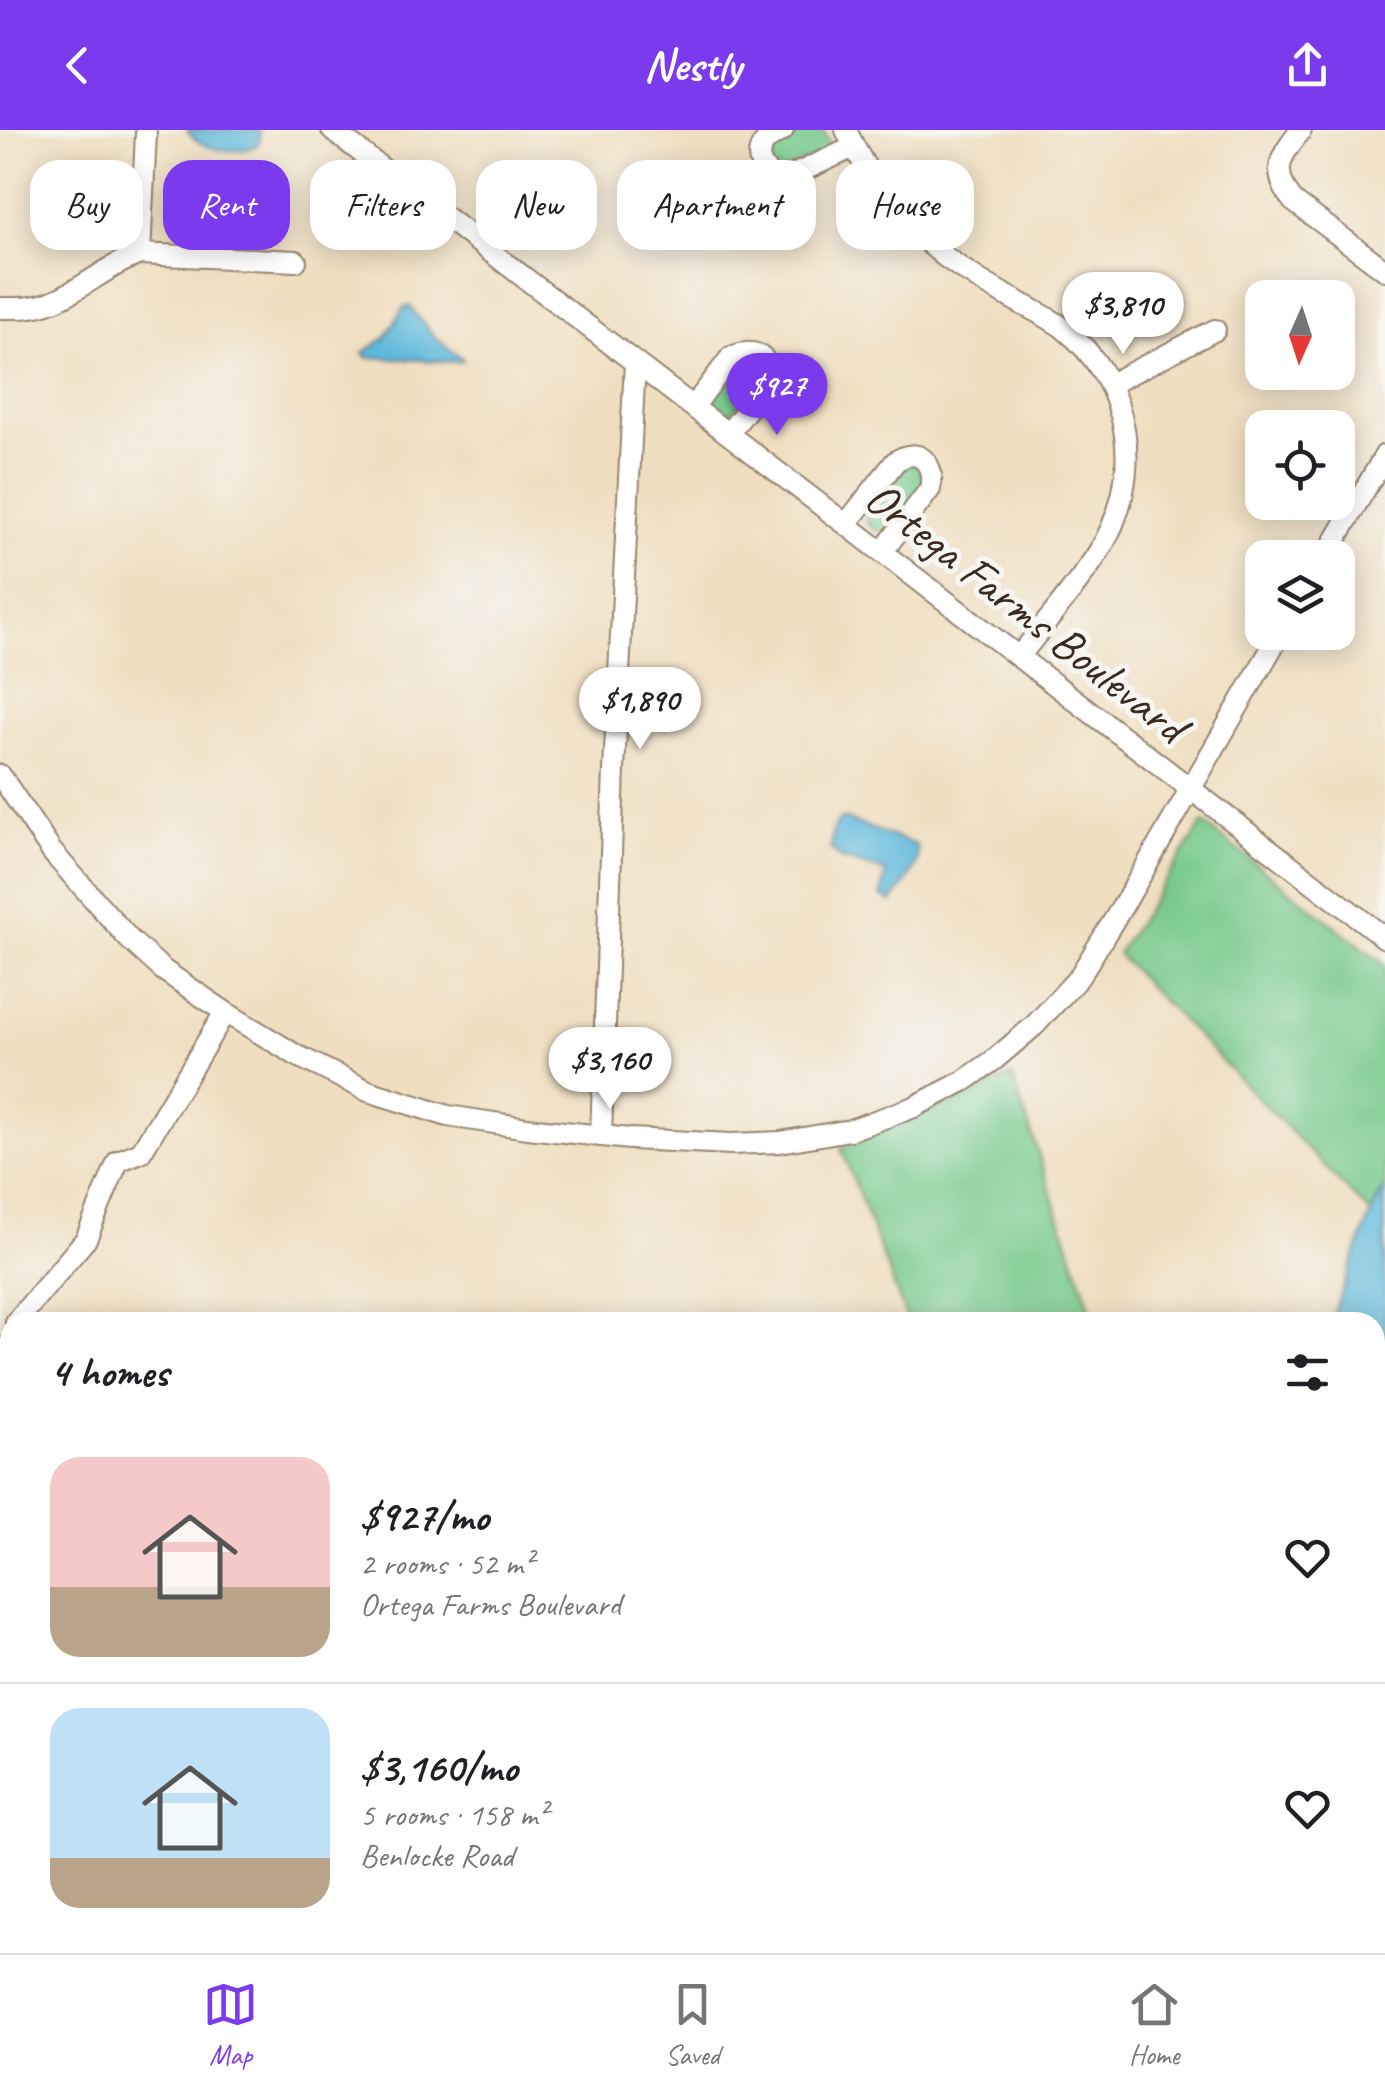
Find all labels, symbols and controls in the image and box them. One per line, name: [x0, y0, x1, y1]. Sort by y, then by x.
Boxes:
text: Nestly: [644, 37, 741, 94]
icon: back: [50, 38, 105, 93]
icon: share: [1280, 38, 1335, 93]
chip: Buy: [30, 160, 143, 250]
chip: Rent: [163, 160, 290, 250]
chip: Filters: [310, 160, 456, 250]
chip: New: [476, 160, 597, 250]
chip: Apartment: [617, 160, 816, 250]
chip: House: [836, 160, 974, 250]
pin: $3,810: [1042, 272, 1204, 357]
north arrow: [1245, 280, 1355, 390]
map controls: [1245, 280, 1355, 650]
text: $3,810: [1084, 284, 1162, 325]
pin: $927: [718, 353, 836, 438]
text: $927: [748, 365, 806, 406]
button: locate: [1245, 410, 1355, 520]
street label: Ortega Farms Boulevard: [853, 467, 1204, 759]
button: layers: [1245, 540, 1355, 650]
pin: $1,890: [559, 667, 721, 752]
text: $1,890: [601, 679, 679, 720]
pin: $3,160: [529, 1027, 691, 1112]
text: $3,160: [570, 1039, 650, 1080]
icon: filters: [1280, 1345, 1335, 1400]
text: 4 homes: [50, 1346, 169, 1399]
text: $927/mo: [360, 1490, 489, 1543]
icon: home: [130, 1497, 250, 1617]
icon: heart: [1280, 1530, 1335, 1585]
text: 2 rooms · 52 m²: [360, 1543, 533, 1584]
text: Ortega Farms Boulevard: [360, 1584, 621, 1625]
text: $3,160/mo: [360, 1741, 518, 1794]
icon: home: [130, 1748, 250, 1868]
icon: heart: [1280, 1781, 1335, 1836]
text: 5 rooms · 158 m²: [360, 1794, 547, 1835]
text: Benlocke Road: [360, 1835, 513, 1876]
tab: Map: [203, 1977, 258, 2072]
tab: Saved: [665, 1977, 720, 2072]
tab: Home: [1127, 1977, 1182, 2072]

